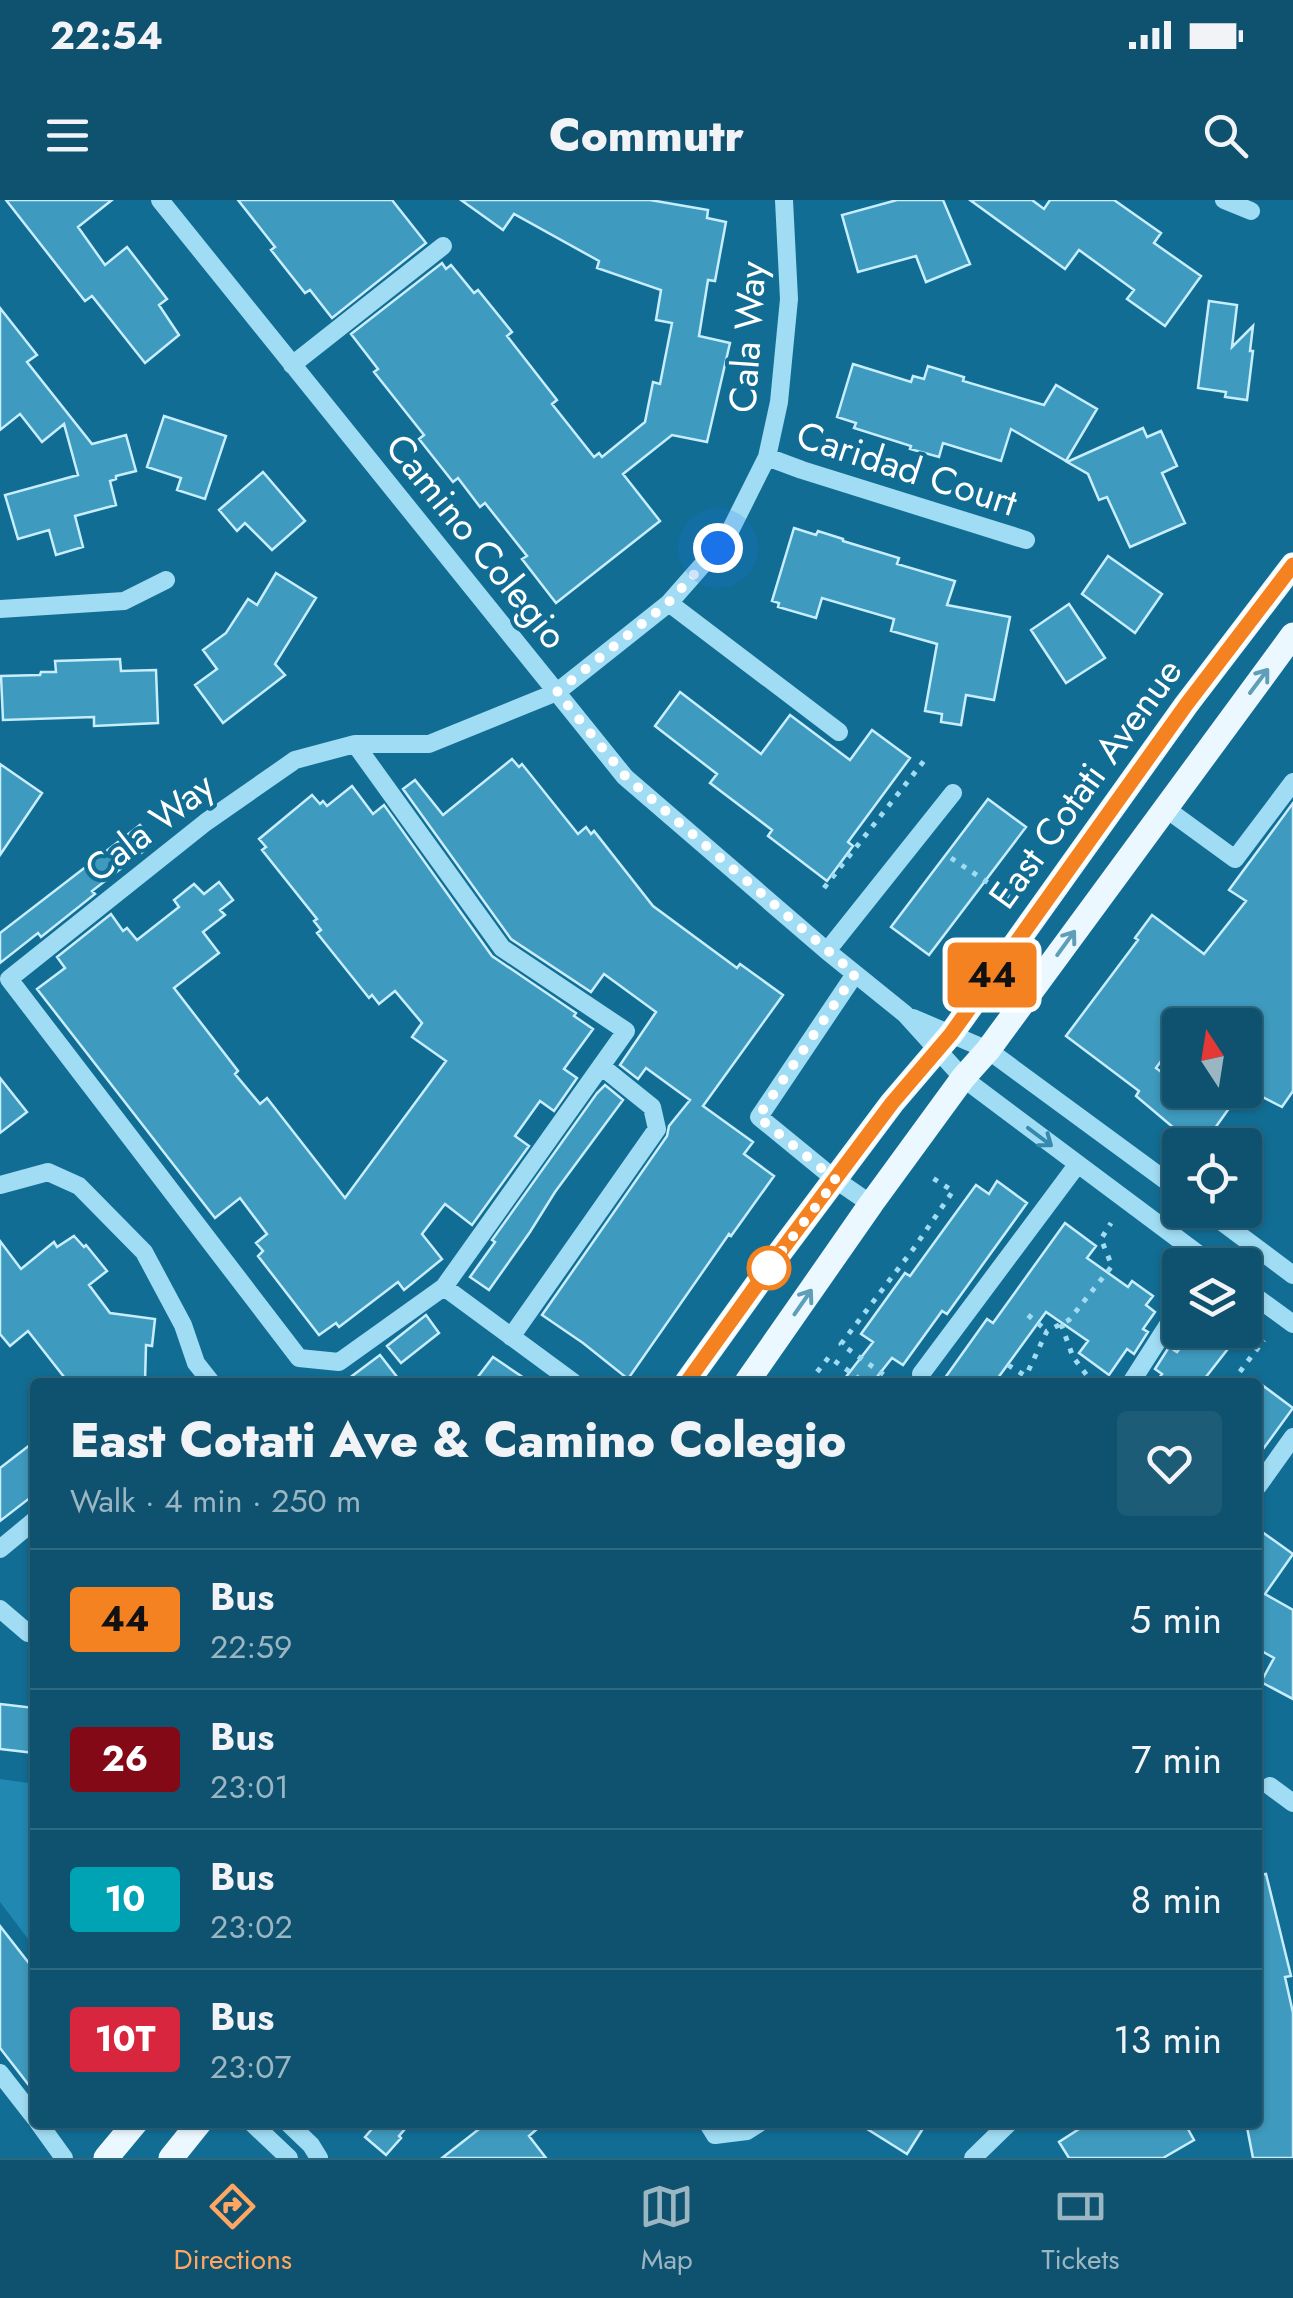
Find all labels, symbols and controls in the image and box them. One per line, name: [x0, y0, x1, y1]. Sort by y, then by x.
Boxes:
text: 22:54: [50, 8, 163, 63]
text: Commutr: [549, 103, 744, 168]
icon: menu: [40, 108, 95, 163]
icon: search: [1198, 108, 1253, 163]
street label: Cala Way: [714, 259, 780, 414]
street label: Caridad Court: [790, 406, 1024, 530]
street label: Camino Colegio: [373, 421, 581, 661]
your location: [693, 523, 743, 573]
street label: East Cotati Avenue: [975, 646, 1195, 920]
one-way arrow: [1248, 668, 1269, 695]
street label: Cala Way: [72, 759, 226, 895]
one-way arrow: [1056, 930, 1077, 957]
line badge: 44: [947, 942, 1037, 1008]
text: 44: [968, 950, 1016, 1000]
north arrow: [1162, 1008, 1262, 1108]
map controls: [1162, 1008, 1262, 1348]
one-way arrow: [1026, 1127, 1053, 1148]
button: locate: [1162, 1128, 1262, 1228]
unlabelled marker: [748, 1247, 790, 1289]
button: layers: [1162, 1248, 1262, 1348]
one-way arrow: [792, 1289, 813, 1317]
text: East Cotati Ave & Camino Colegio: [70, 1406, 846, 1475]
button: heart: [1117, 1411, 1222, 1516]
text: Walk · 4 min · 250 m: [70, 1478, 361, 1524]
text: Bus: [210, 1569, 274, 1624]
text: 5 min: [1130, 1592, 1222, 1647]
text: 44: [101, 1594, 149, 1644]
text: 22:59: [210, 1624, 293, 1670]
text: Bus: [210, 1709, 274, 1764]
text: 7 min: [1131, 1732, 1222, 1787]
text: 26: [102, 1734, 148, 1784]
text: 23:01: [210, 1764, 289, 1810]
text: Bus: [210, 1849, 274, 1904]
text: 8 min: [1130, 1872, 1222, 1927]
text: 10: [105, 1874, 146, 1924]
text: 23:02: [210, 1904, 293, 1950]
text: Bus: [210, 1989, 274, 2044]
text: 13 min: [1113, 2012, 1222, 2067]
text: 10T: [95, 2014, 155, 2064]
text: 23:07: [210, 2044, 291, 2090]
tab: Directions: [174, 2179, 292, 2280]
tab: Map: [639, 2179, 694, 2280]
tab: Tickets: [1041, 2179, 1119, 2280]

